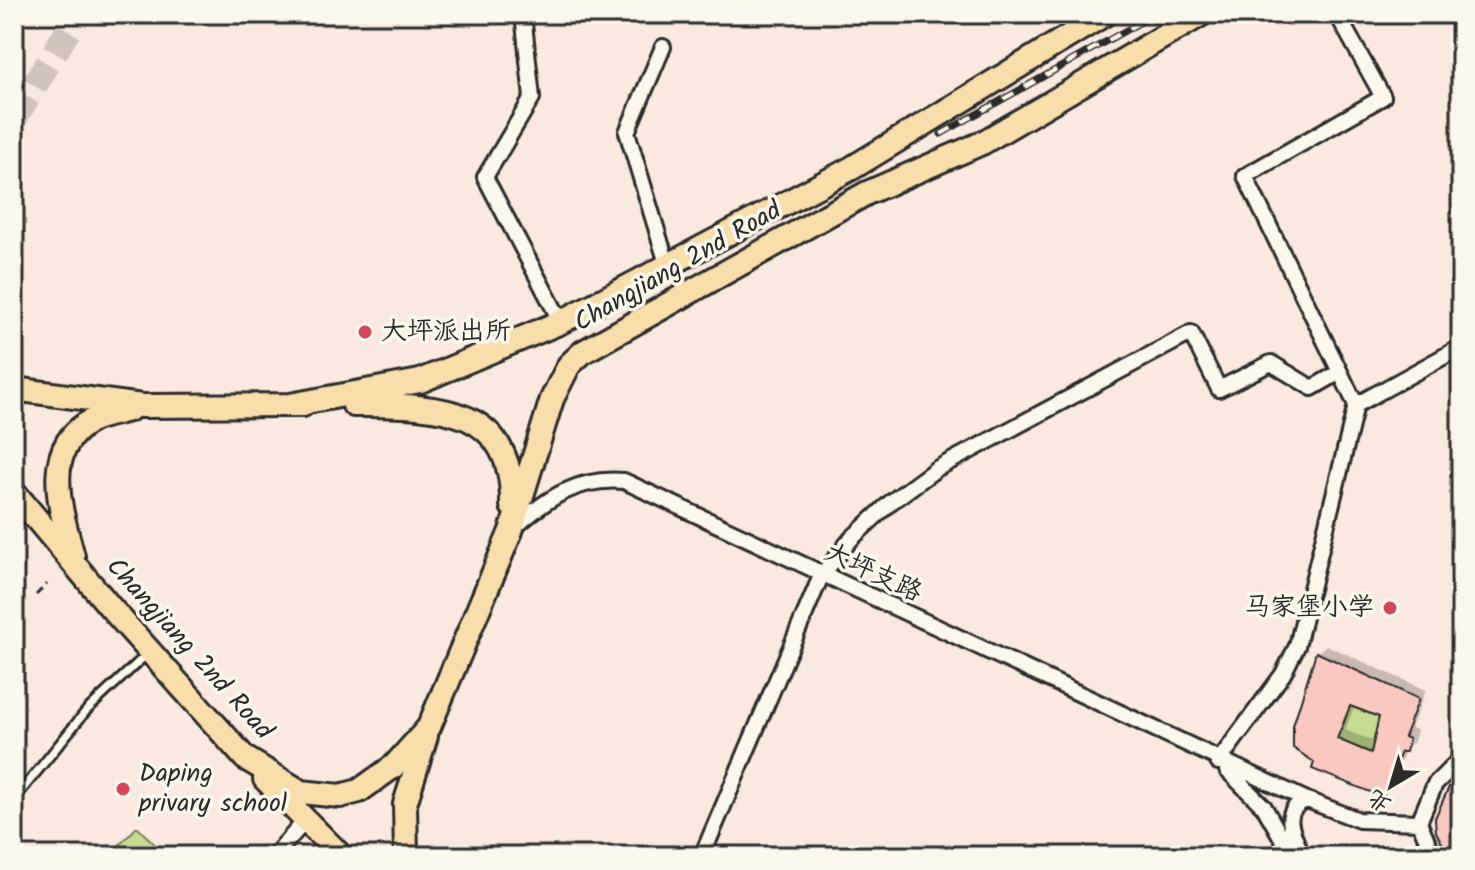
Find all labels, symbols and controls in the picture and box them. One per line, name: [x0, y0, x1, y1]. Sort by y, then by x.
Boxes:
street label: Changjiang 2nd Road: [566, 190, 791, 344]
place label: 大坪派出所: [381, 311, 511, 353]
marker: 大坪派出所: [356, 323, 374, 341]
street label: 大坪支路: [817, 532, 929, 614]
street label: Changjiang 2nd Road: [95, 548, 284, 751]
place label: 马家堡小学: [1244, 587, 1374, 629]
marker: 马家堡小学: [1381, 599, 1399, 617]
north arrow: [1351, 746, 1431, 826]
place label: Daping privary school: [138, 753, 287, 825]
text: 北: [1361, 779, 1400, 820]
marker: Daping privary school: [114, 780, 132, 798]

